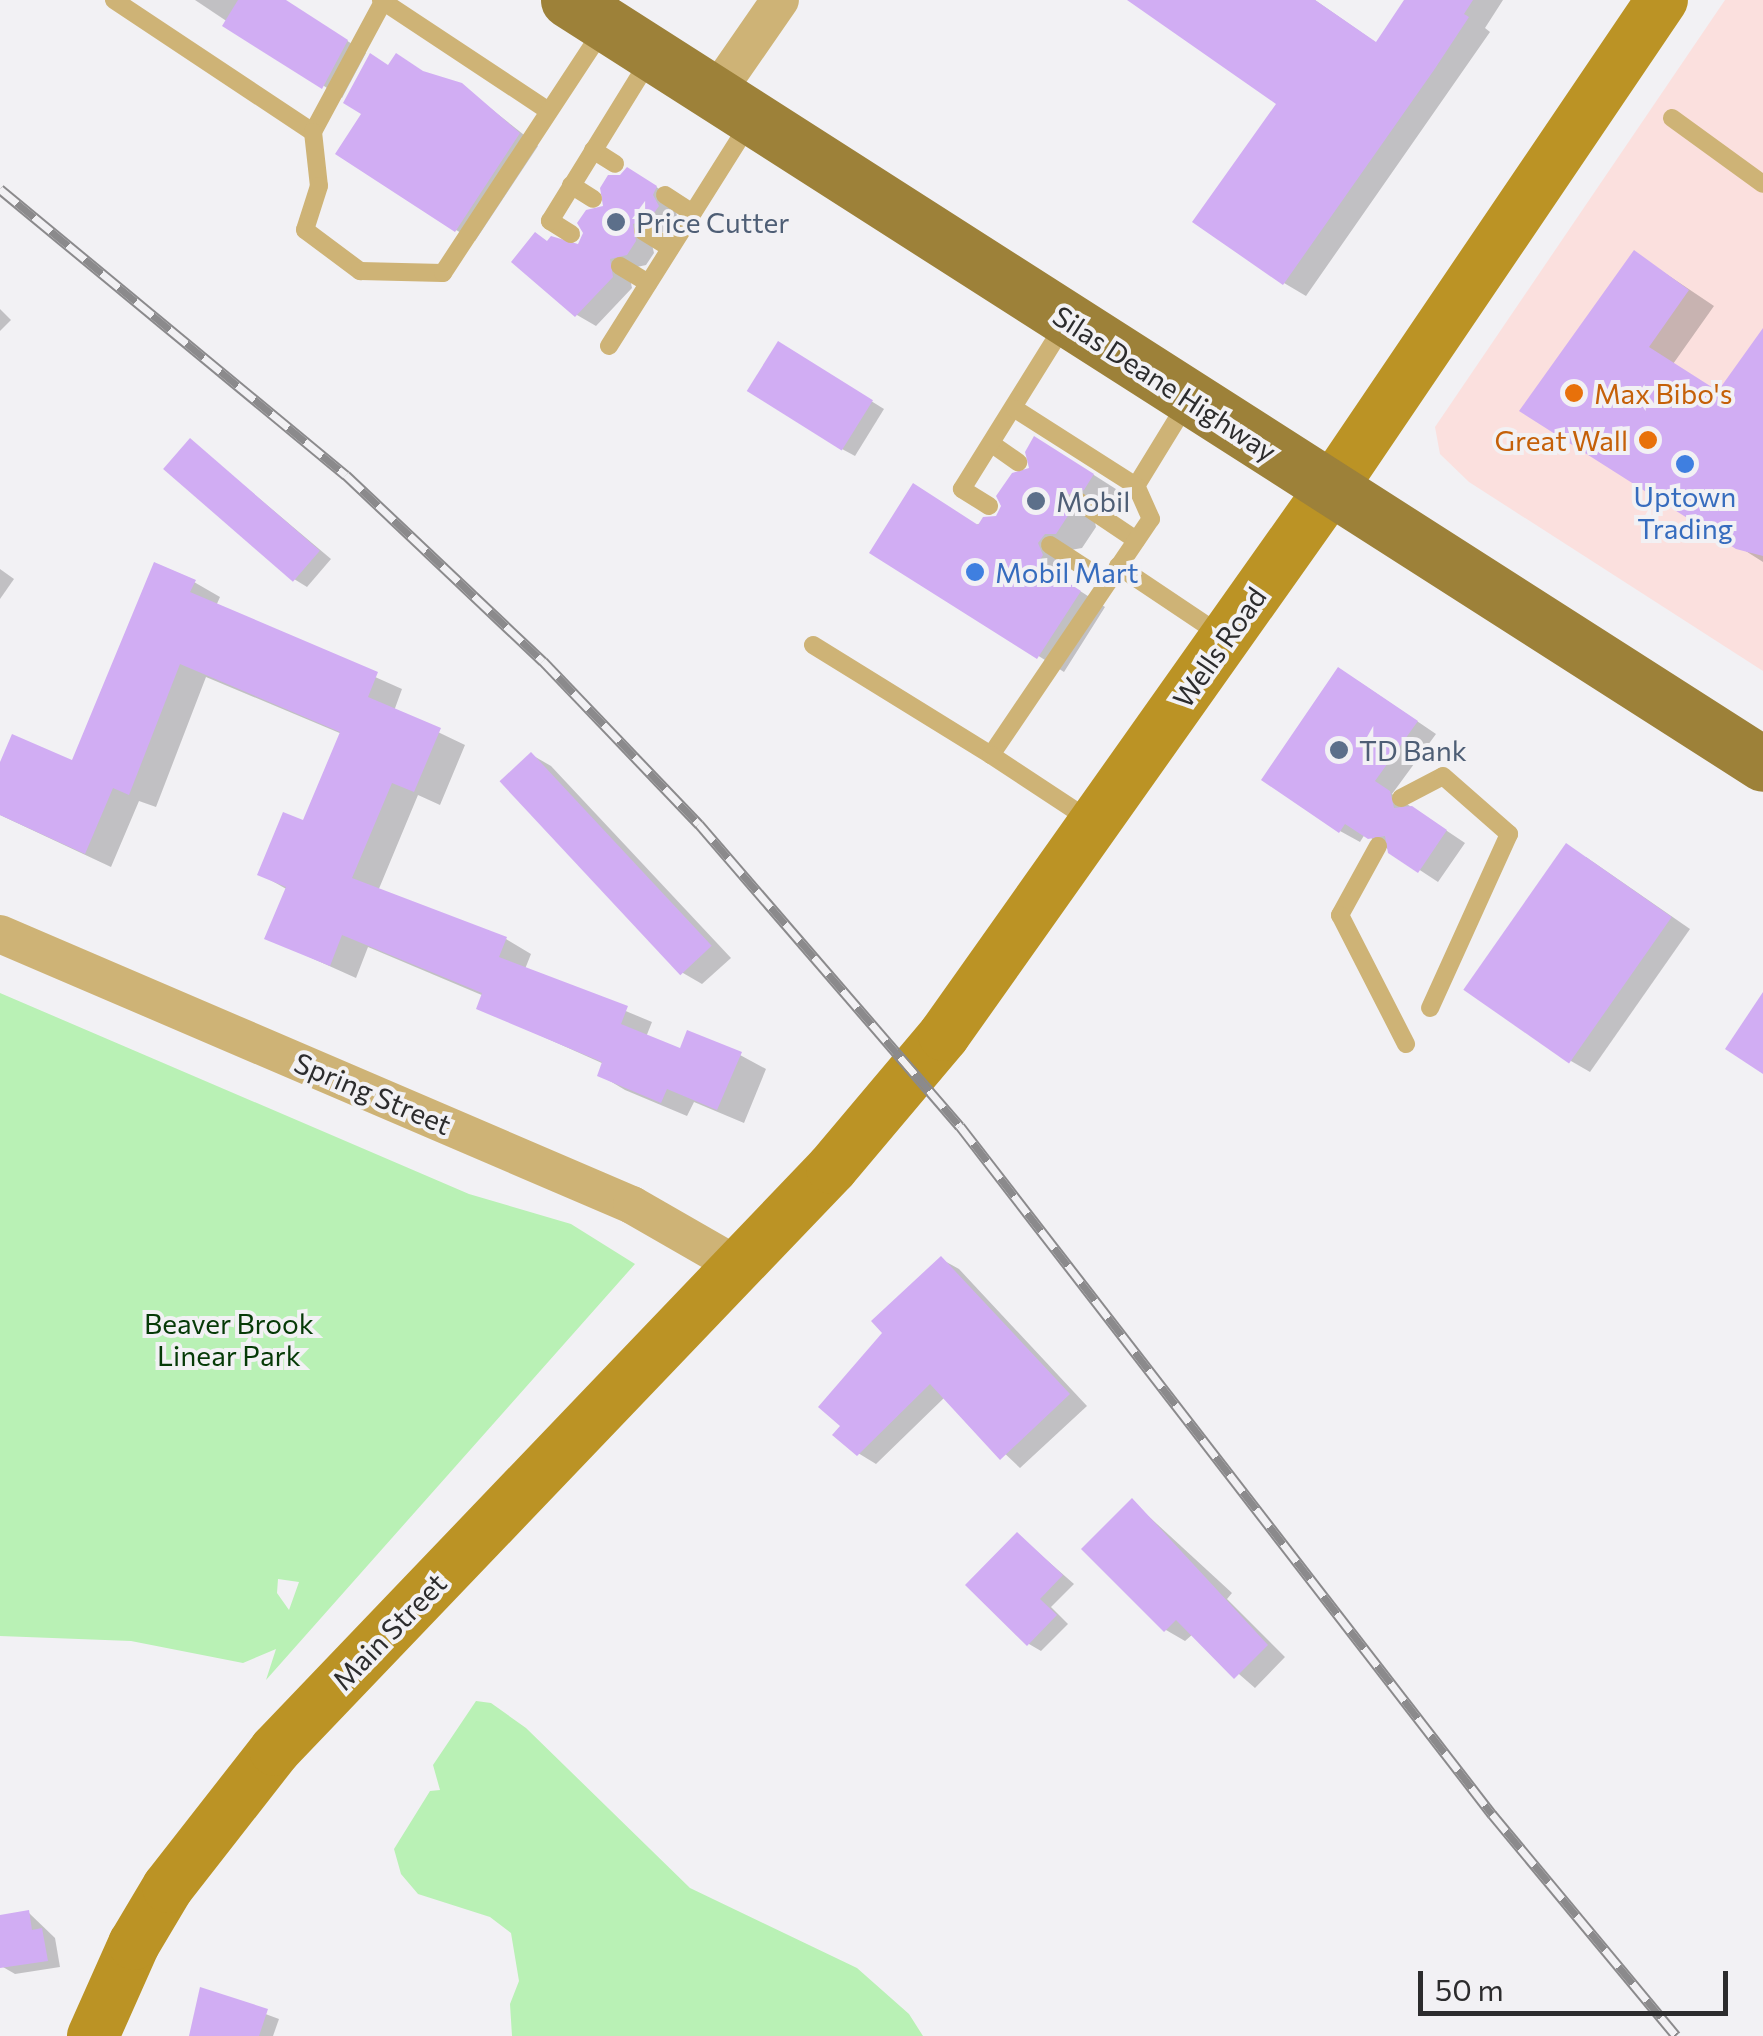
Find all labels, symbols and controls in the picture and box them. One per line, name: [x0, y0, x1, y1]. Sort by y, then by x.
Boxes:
place label: Price Cutter: [636, 205, 789, 239]
marker: Price Cutter: [605, 211, 627, 233]
street label: Silas Deane Highway: [1047, 298, 1283, 468]
place label: Max Bibo's: [1594, 376, 1732, 410]
marker: Max Bibo's: [1563, 382, 1585, 404]
place label: Great Wall: [1495, 423, 1628, 457]
marker: Great Wall: [1637, 429, 1659, 451]
marker: Uptown Trading: [1674, 453, 1696, 475]
place label: Uptown Trading: [1634, 479, 1736, 545]
place label: Mobil: [1056, 484, 1130, 518]
marker: Mobil: [1025, 490, 1047, 512]
place label: Mobil Mart: [995, 555, 1139, 589]
marker: Mobil Mart: [964, 561, 986, 583]
street label: Wells Road: [1165, 580, 1273, 714]
place label: TD Bank: [1359, 733, 1467, 767]
marker: TD Bank: [1328, 739, 1350, 761]
street label: Spring Street: [290, 1045, 456, 1141]
park label: Beaver Brook Linear Park: [144, 1306, 314, 1372]
street label: Main Street: [325, 1566, 453, 1696]
scale bar: [1423, 1951, 1733, 2013]
text: 50 m: [1435, 1970, 1504, 2007]

